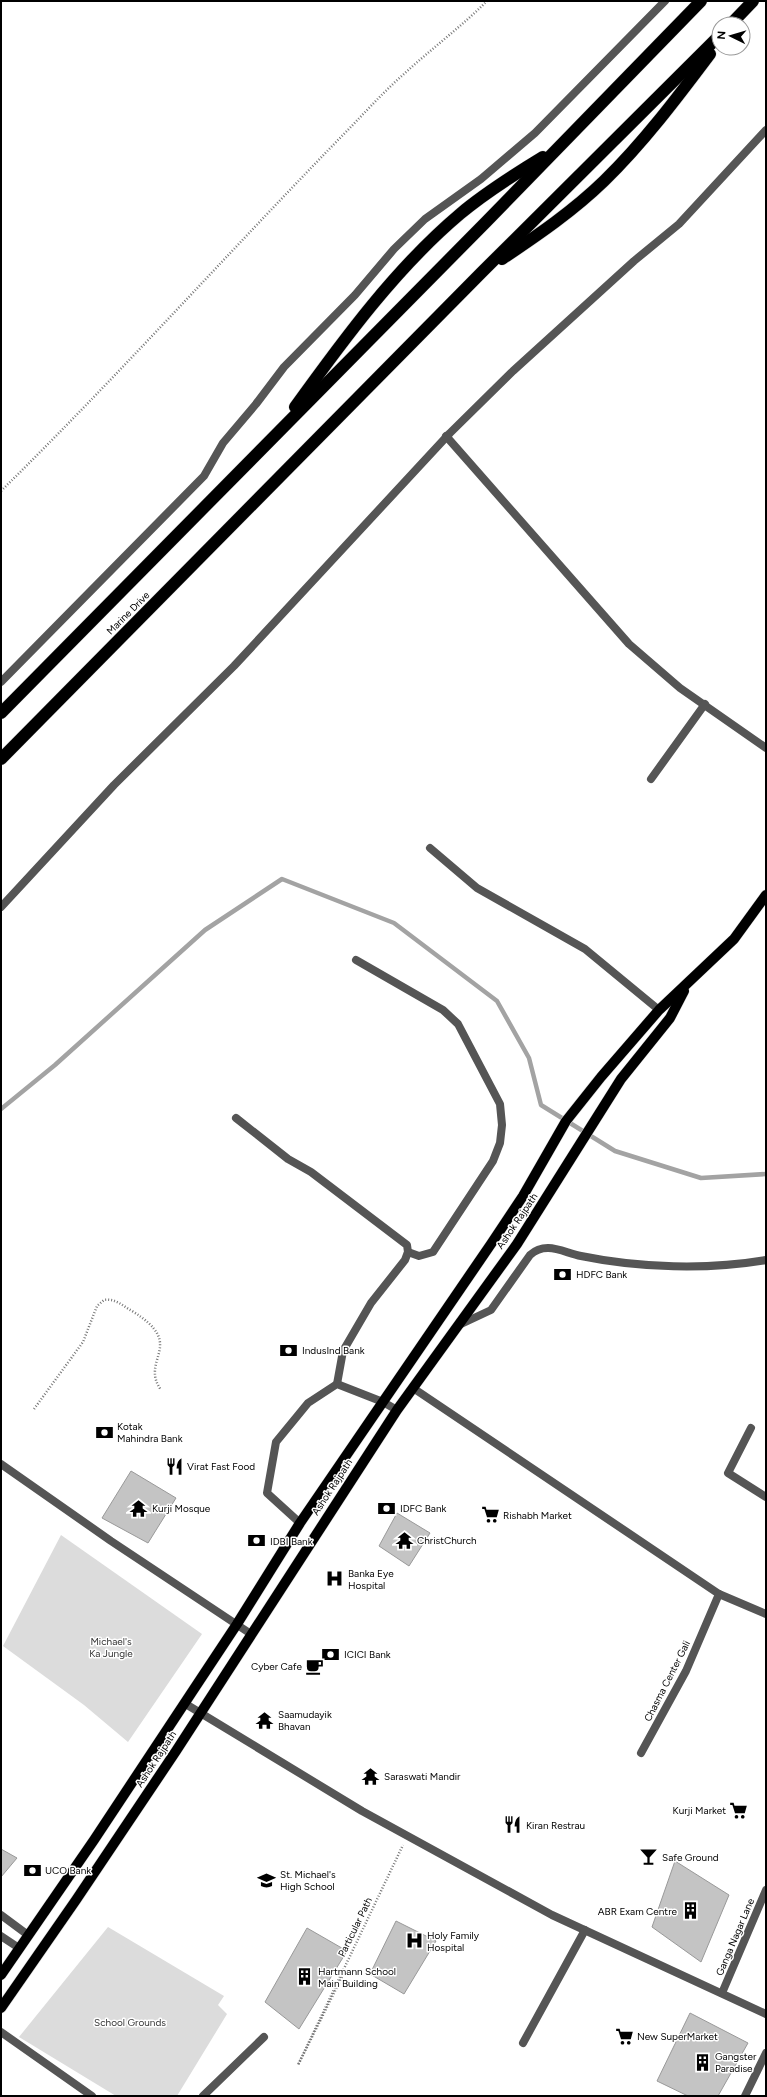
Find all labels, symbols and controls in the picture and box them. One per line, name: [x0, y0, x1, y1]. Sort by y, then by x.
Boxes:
north arrow: [711, 16, 751, 56]
text: N: [715, 30, 728, 40]
street label: Marine Drive: [104, 588, 153, 637]
street label: Ashok Rajpath: [494, 1190, 541, 1251]
bank icon: HDFC Bank: [553, 1264, 573, 1284]
place label: HDFC Bank: [576, 1268, 627, 1281]
bank icon: IndusInd Bank: [279, 1340, 299, 1360]
place label: IndusInd Bank: [302, 1344, 365, 1357]
place label: Kotak Mahindra Bank: [117, 1420, 183, 1445]
bank icon: Kotak Mahindra Bank: [94, 1422, 114, 1442]
restaurant icon: Virat Fast Food: [164, 1456, 184, 1476]
street label: Ashok Rajpath: [309, 1456, 355, 1518]
place label: Virat Fast Food: [187, 1460, 255, 1473]
temple icon: Kurji Mosque: [129, 1498, 149, 1518]
bank icon: IDFC Bank: [377, 1498, 397, 1518]
place label: Kurji Mosque: [152, 1502, 211, 1515]
place label: IDFC Bank: [400, 1502, 446, 1515]
supermarket icon: Rishabh Market: [480, 1505, 500, 1525]
place label: Rishabh Market: [503, 1509, 572, 1522]
temple icon: ChristChurch: [394, 1530, 414, 1550]
bank icon: IDBI Bank: [247, 1531, 267, 1551]
place label: ChristChurch: [417, 1534, 477, 1547]
place label: IDBI Bank: [270, 1535, 313, 1548]
place label: Banka Eye Hospital: [348, 1567, 394, 1592]
hospital icon: Banka Eye Hospital: [325, 1569, 345, 1589]
park label: Michael's Ka Jungle: [89, 1635, 133, 1660]
street label: Chasma Center Gali: [641, 1638, 693, 1724]
bank icon: ICICI Bank: [321, 1644, 341, 1664]
place label: ICICI Bank: [344, 1648, 391, 1661]
cafe icon: Cyber Cafe: [305, 1656, 325, 1676]
place label: Cyber Cafe: [251, 1660, 303, 1673]
place label: Saamudayik Bhavan: [278, 1708, 332, 1733]
temple icon: Saamudayik Bhavan: [255, 1710, 275, 1730]
street label: Ashok Rajpath: [133, 1728, 179, 1790]
temple icon: Saraswati Mandir: [361, 1766, 381, 1786]
place label: Saraswati Mandir: [384, 1770, 461, 1783]
supermarket icon: Kurji Market: [729, 1800, 749, 1820]
place label: Kurji Market: [673, 1804, 726, 1817]
restaurant icon: Kiran Restrau: [503, 1815, 523, 1835]
place label: Kiran Restrau: [526, 1819, 585, 1832]
bar icon: Safe Ground: [639, 1847, 659, 1867]
place label: Safe Ground: [662, 1851, 719, 1864]
bank icon: UCO Bank: [22, 1860, 42, 1880]
place label: UCO Bank: [45, 1864, 91, 1877]
place label: St. Michael's High School: [280, 1868, 336, 1893]
school or university icon: St. Michael's High School: [257, 1870, 277, 1890]
street label: Particular Path: [335, 1895, 375, 1959]
street label: Ganga Nagar Lane: [713, 1896, 757, 1978]
building icon: ABR Exam Centre: [680, 1901, 700, 1921]
place label: ABR Exam Centre: [598, 1905, 678, 1918]
place label: Holy Family Hospital: [427, 1929, 480, 1954]
hospital icon: Holy Family Hospital: [404, 1931, 424, 1951]
place label: Hartmann School Main Building: [318, 1965, 396, 1990]
building icon: Hartmann School Main Building: [295, 1967, 315, 1987]
park label: School Grounds: [94, 2016, 166, 2029]
supermarket icon: New SuperMarket: [614, 2026, 634, 2046]
place label: New SuperMarket: [637, 2030, 718, 2043]
place label: Gangster Paradise: [715, 2050, 757, 2075]
building icon: Gangster Paradise: [692, 2052, 712, 2072]

